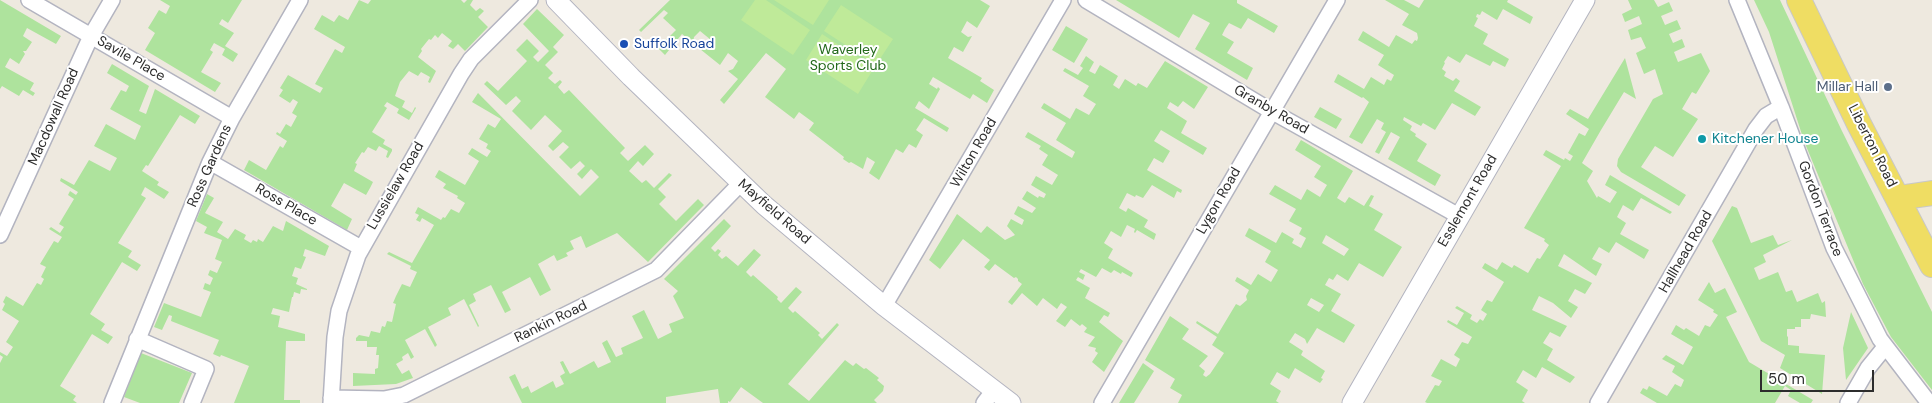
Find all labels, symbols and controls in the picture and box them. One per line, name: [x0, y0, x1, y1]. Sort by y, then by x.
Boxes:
street label: Savile Place: [94, 33, 168, 85]
place label: Suffolk Road: [634, 36, 714, 52]
marker: Suffolk Road: [618, 38, 630, 50]
park label: Waverley Sports Club: [810, 42, 886, 74]
street label: Macdowall Road: [25, 66, 83, 168]
place label: Millar Hall: [1817, 79, 1878, 95]
marker: Millar Hall: [1882, 81, 1894, 93]
street label: Granby Road: [1231, 82, 1311, 138]
street label: Liberton Road: [1844, 102, 1900, 190]
street label: Wilton Road: [947, 115, 1001, 191]
street label: Ross Gardens: [184, 122, 236, 210]
place label: Kitchener House: [1712, 131, 1819, 147]
marker: Kitchener House: [1696, 133, 1708, 145]
street label: Lussielaw Road: [364, 139, 428, 233]
street label: Esslemont Road: [1435, 152, 1501, 250]
street label: Gordon Terrace: [1794, 159, 1846, 259]
street label: Lygon Road: [1193, 165, 1245, 237]
street label: Mayfield Road: [734, 176, 814, 248]
street label: Ross Place: [252, 181, 320, 229]
street label: Hallhead Road: [1656, 208, 1716, 296]
street label: Rankin Road: [512, 297, 590, 347]
scale bar: [1762, 360, 1876, 392]
text: 50 m: [1768, 369, 1805, 389]

